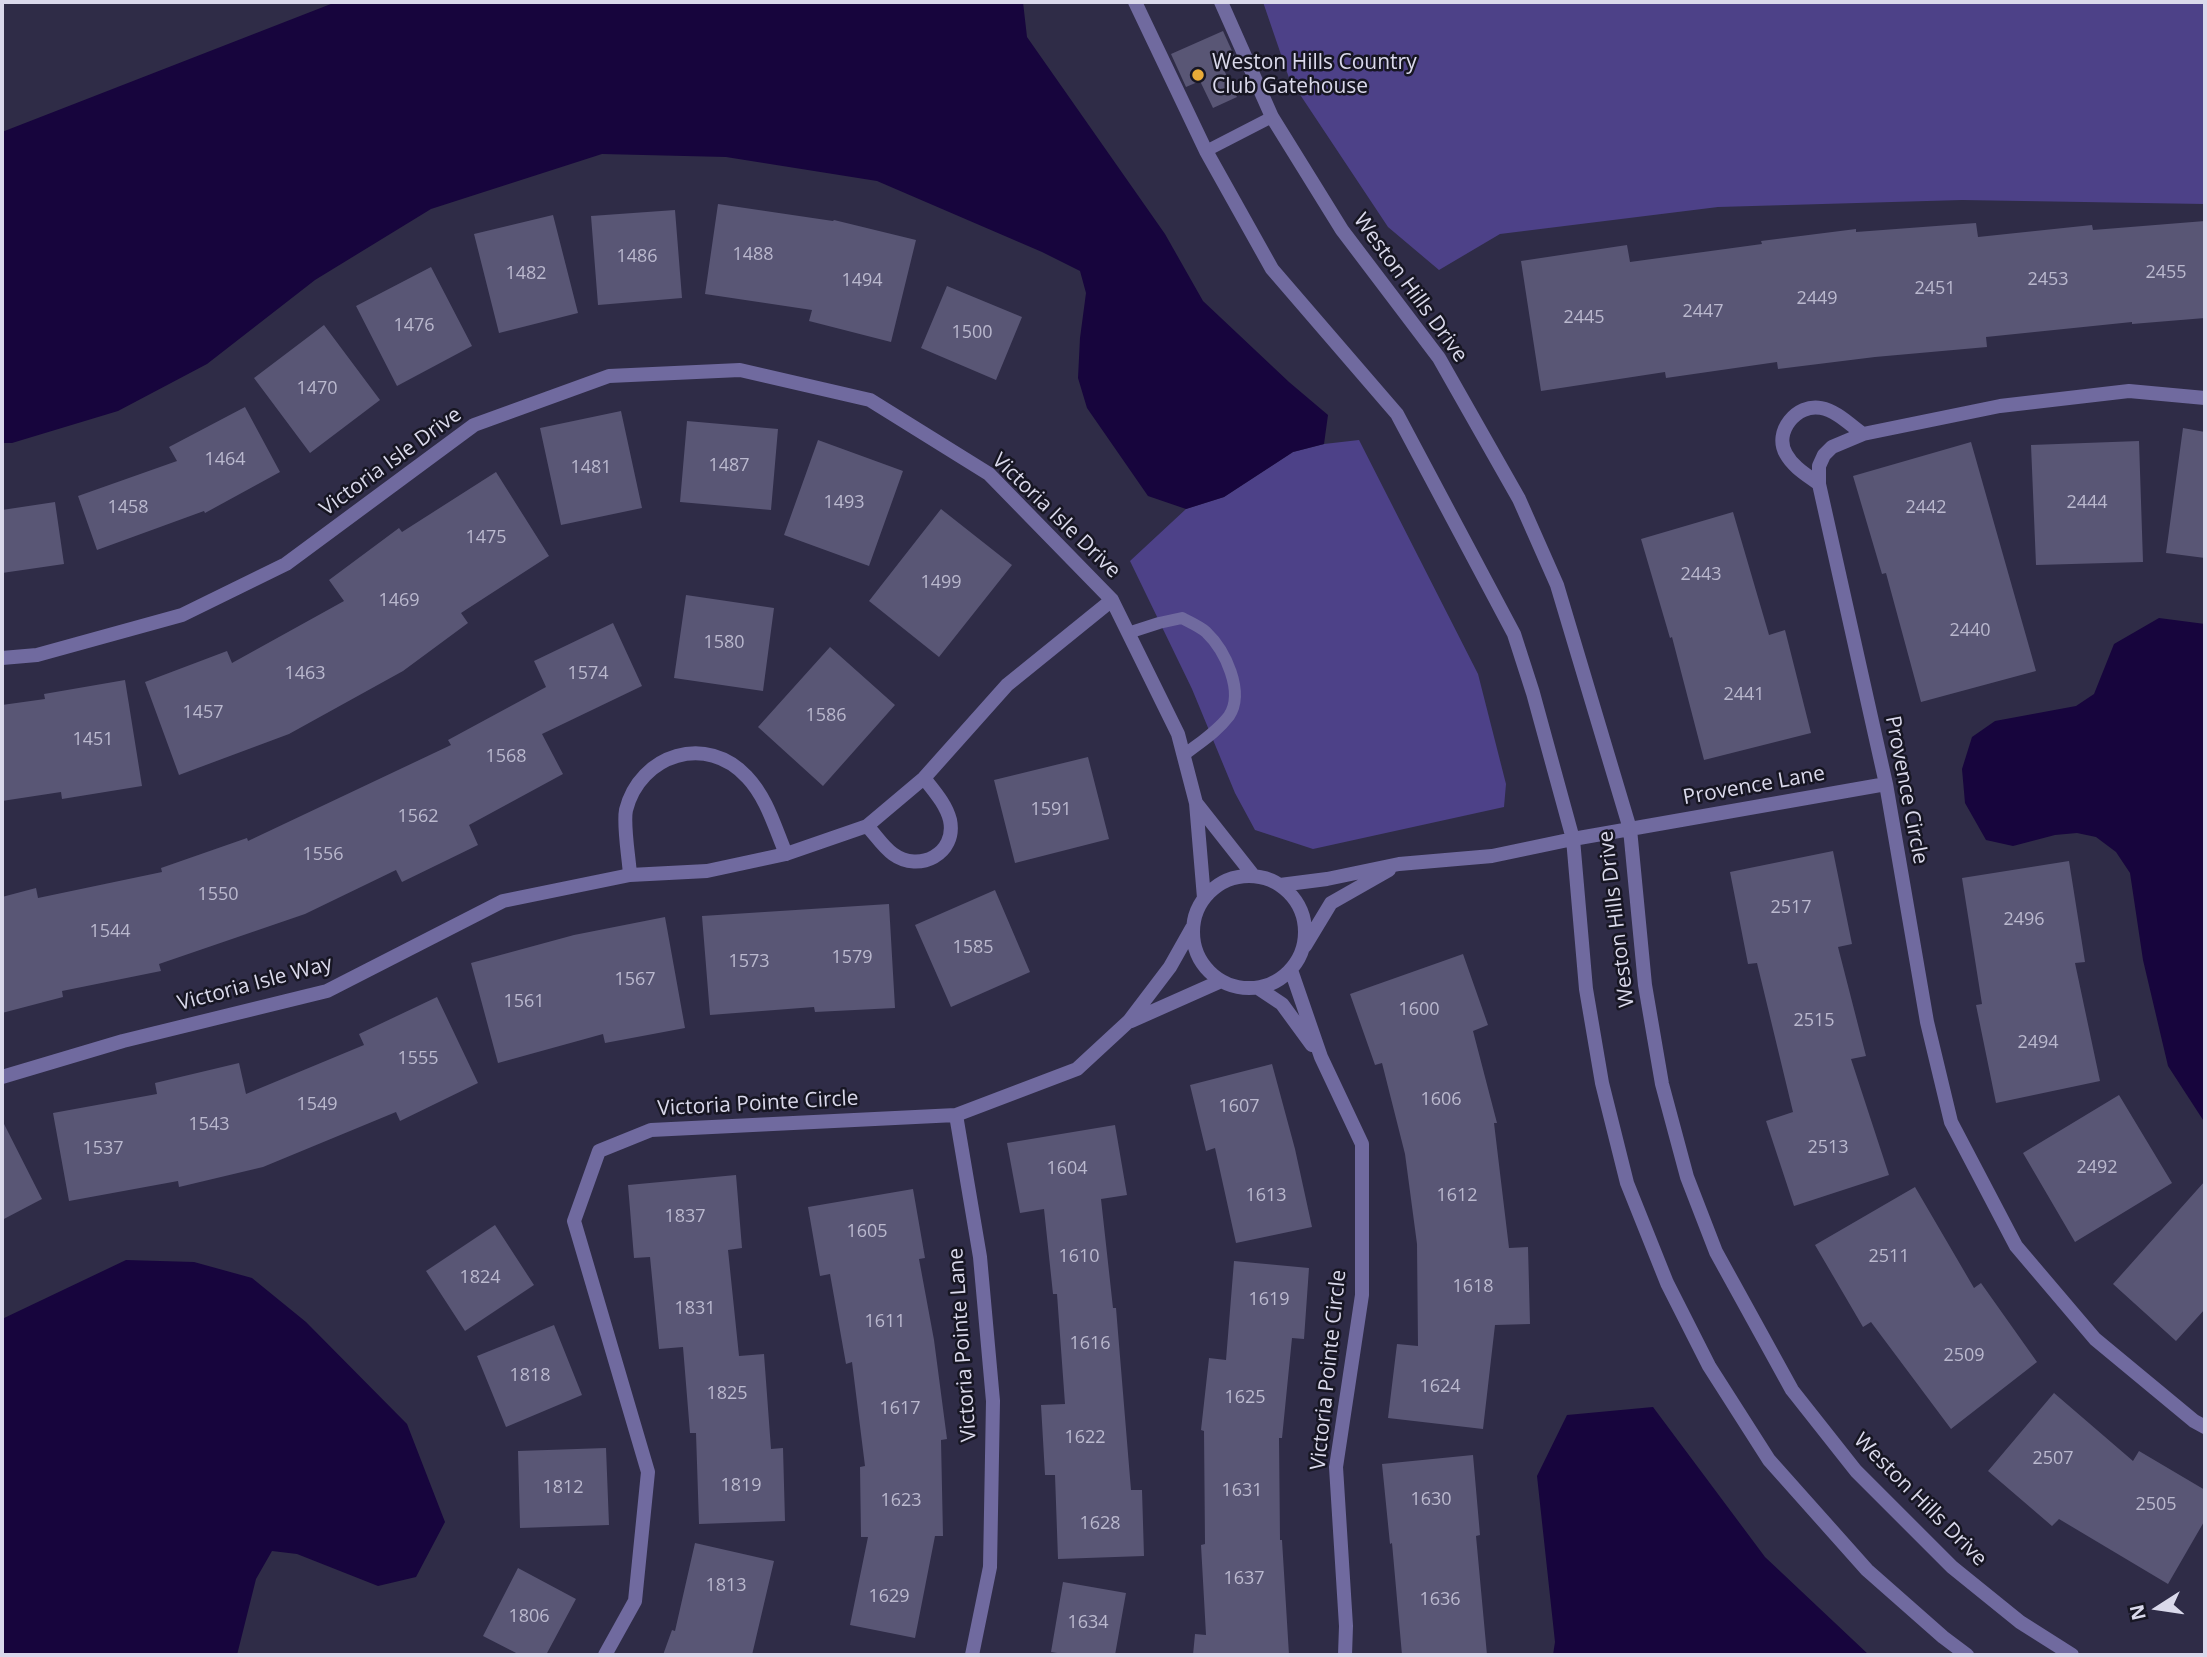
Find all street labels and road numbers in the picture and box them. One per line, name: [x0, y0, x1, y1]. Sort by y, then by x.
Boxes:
street label: Weston Hills Drive: [1348, 209, 1472, 367]
street label: Victoria Isle Drive: [315, 402, 467, 522]
street label: Victoria Isle Drive: [987, 448, 1125, 584]
street label: Provence Circle: [1879, 714, 1933, 866]
street label: Provence Lane: [1681, 761, 1827, 811]
street label: Weston Hills Drive: [1594, 829, 1640, 1009]
street label: Victoria Isle Way: [175, 951, 335, 1017]
street label: Victoria Pointe Circle: [657, 1086, 859, 1122]
street label: Victoria Pointe Lane: [944, 1247, 982, 1443]
street label: Victoria Pointe Circle: [1306, 1269, 1352, 1471]
street label: Weston Hills Drive: [1848, 1428, 1992, 1572]

